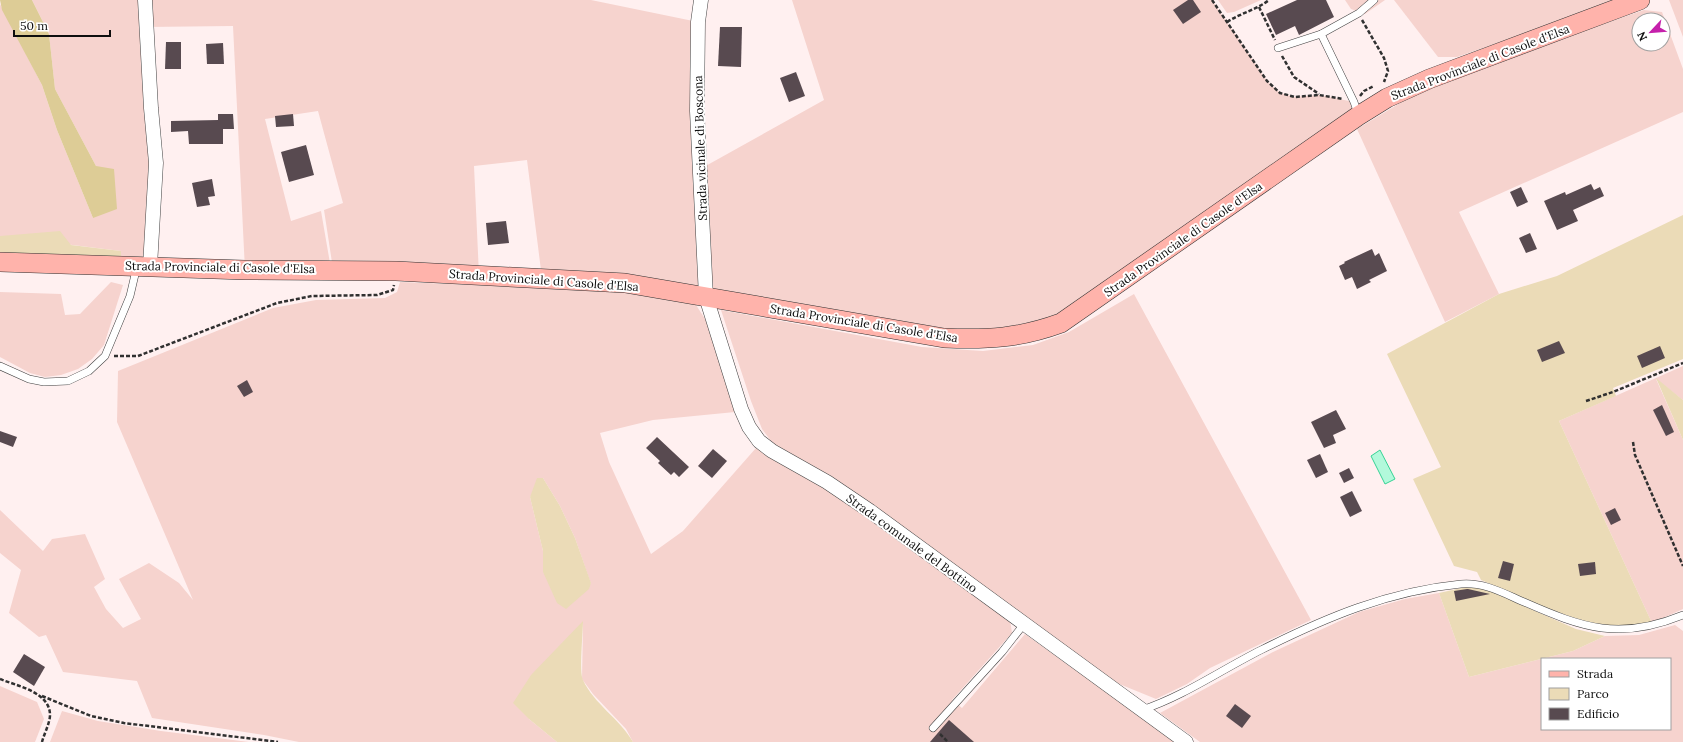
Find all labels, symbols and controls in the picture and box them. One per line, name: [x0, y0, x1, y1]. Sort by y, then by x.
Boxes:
scale bar: [14, 12, 110, 38]
north arrow: [1631, 12, 1671, 52]
text: 50 m: [20, 18, 48, 33]
street label: Strada Provinciale di Casole d'Elsa: [1389, 21, 1571, 103]
text: N: [1634, 29, 1650, 43]
street label: Strada vicinale di Boscona: [690, 75, 710, 221]
street label: Strada Provinciale di Casole d'Elsa: [1101, 178, 1265, 300]
street label: Strada Provinciale di Casole d'Elsa: [125, 258, 315, 276]
street label: Strada Provinciale di Casole d'Elsa: [449, 266, 639, 294]
street label: Strada Provinciale di Casole d'Elsa: [769, 301, 959, 345]
street label: Strada comunale del Bottino: [843, 490, 981, 596]
legend: [1541, 658, 1671, 730]
text: Strada: [1577, 666, 1613, 681]
text: Parco: [1577, 686, 1609, 701]
text: Edificio: [1577, 706, 1619, 721]

